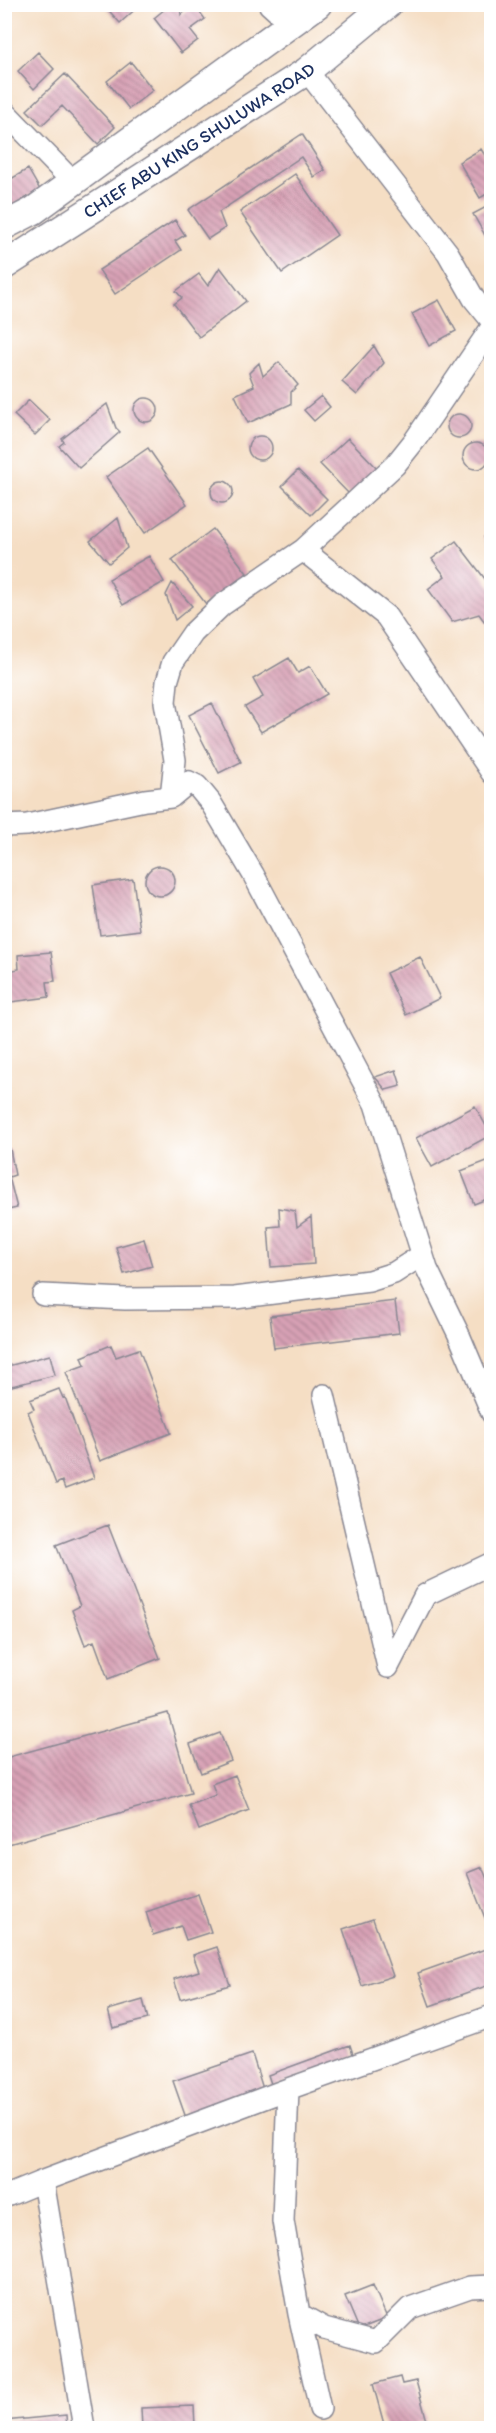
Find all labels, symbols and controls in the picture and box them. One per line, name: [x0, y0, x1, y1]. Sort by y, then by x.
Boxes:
street label: CHIEF ABU KING SHULUWA ROAD: [79, 58, 320, 223]

